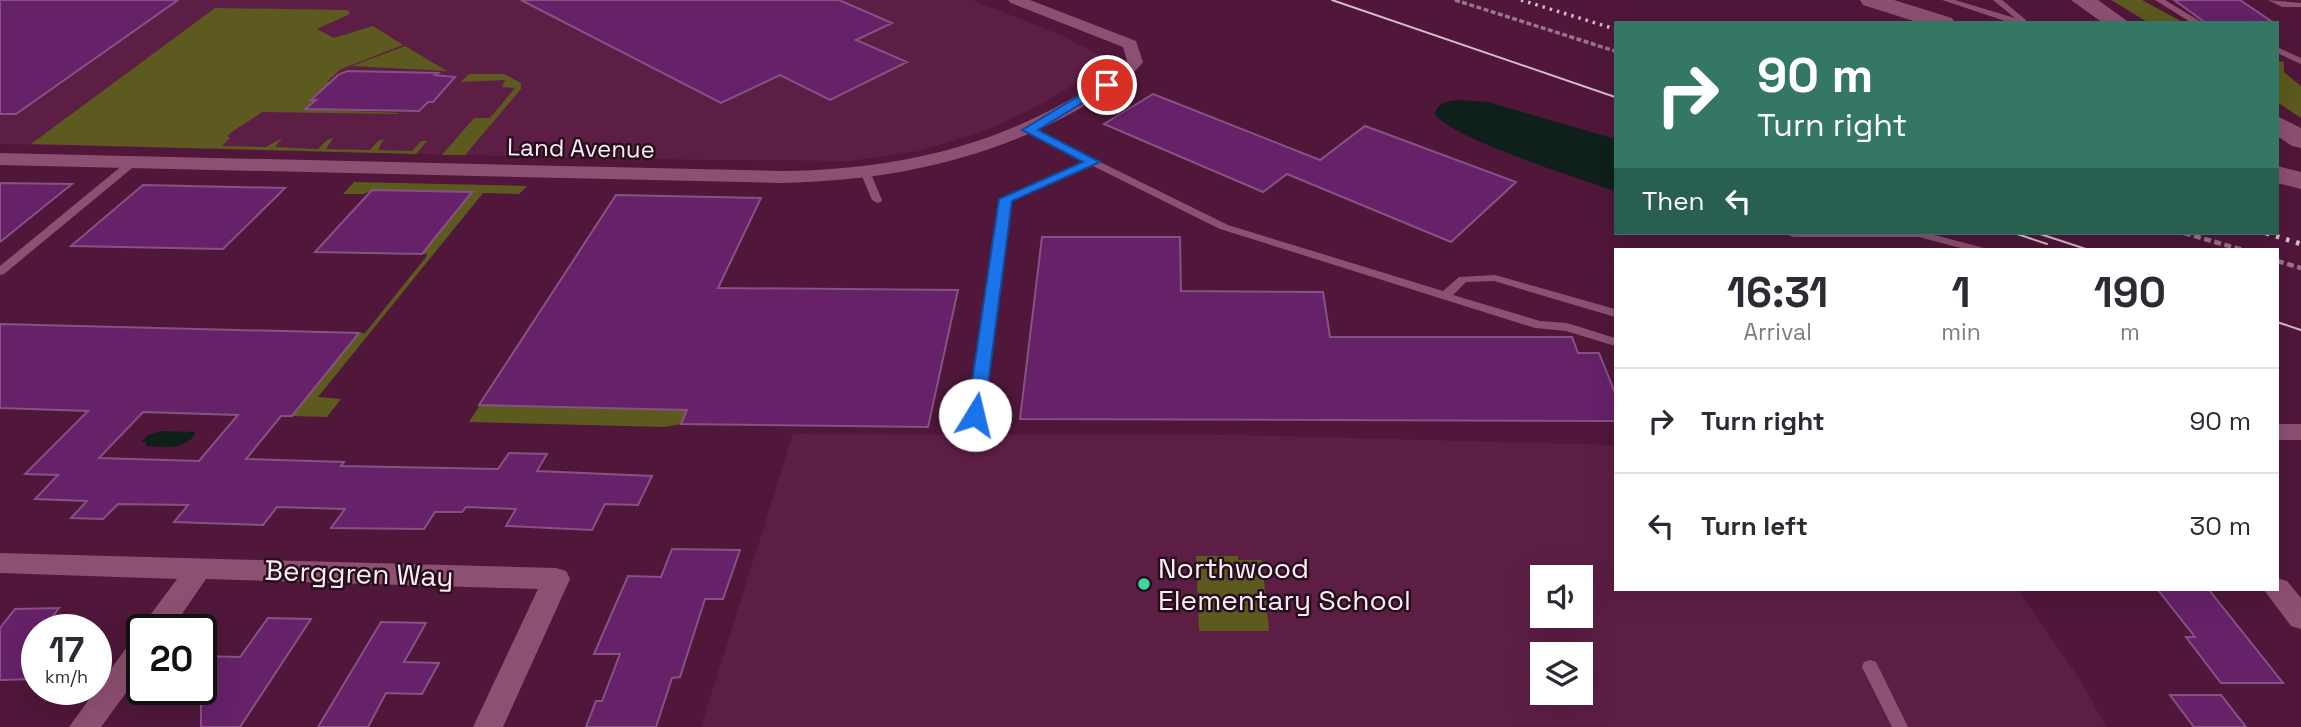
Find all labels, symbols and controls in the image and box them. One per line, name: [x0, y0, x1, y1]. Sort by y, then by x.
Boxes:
text: 90 m: [1757, 44, 1873, 106]
icon: right: [1642, 49, 1733, 140]
pin: [1077, 55, 1137, 115]
icon: arrive: [1088, 66, 1126, 104]
text: Turn right: [1757, 105, 1907, 145]
street label: Land Avenue: [507, 131, 655, 165]
icon: left: [1719, 182, 1757, 220]
text: Then: [1642, 184, 1705, 218]
text: 16:31: [1727, 266, 1828, 319]
text: 1: [1952, 266, 1971, 319]
text: 190: [2094, 266, 2166, 319]
text: Arrival: [1743, 317, 1812, 347]
text: min: [1941, 317, 1981, 347]
text: m: [2120, 317, 2140, 347]
position arrow: [938, 378, 1012, 452]
icon: right: [1642, 402, 1680, 440]
text: Turn right: [1701, 404, 1825, 438]
text: 90 m: [2189, 404, 2251, 438]
icon: left: [1642, 507, 1680, 545]
text: Turn left: [1701, 509, 1808, 543]
text: 30 m: [2190, 509, 2251, 543]
place label: Northwood Elementary School: [1158, 550, 1411, 618]
street label: Berggren Way: [264, 552, 454, 594]
map controls: [1530, 565, 1593, 705]
button: sound: [1530, 565, 1593, 628]
marker: Northwood Elementary School: [1136, 576, 1152, 592]
speed limit sign: 20: [126, 614, 217, 705]
text: 17: [49, 628, 84, 672]
button: layers: [1530, 642, 1593, 705]
text: km/h: [45, 665, 88, 688]

